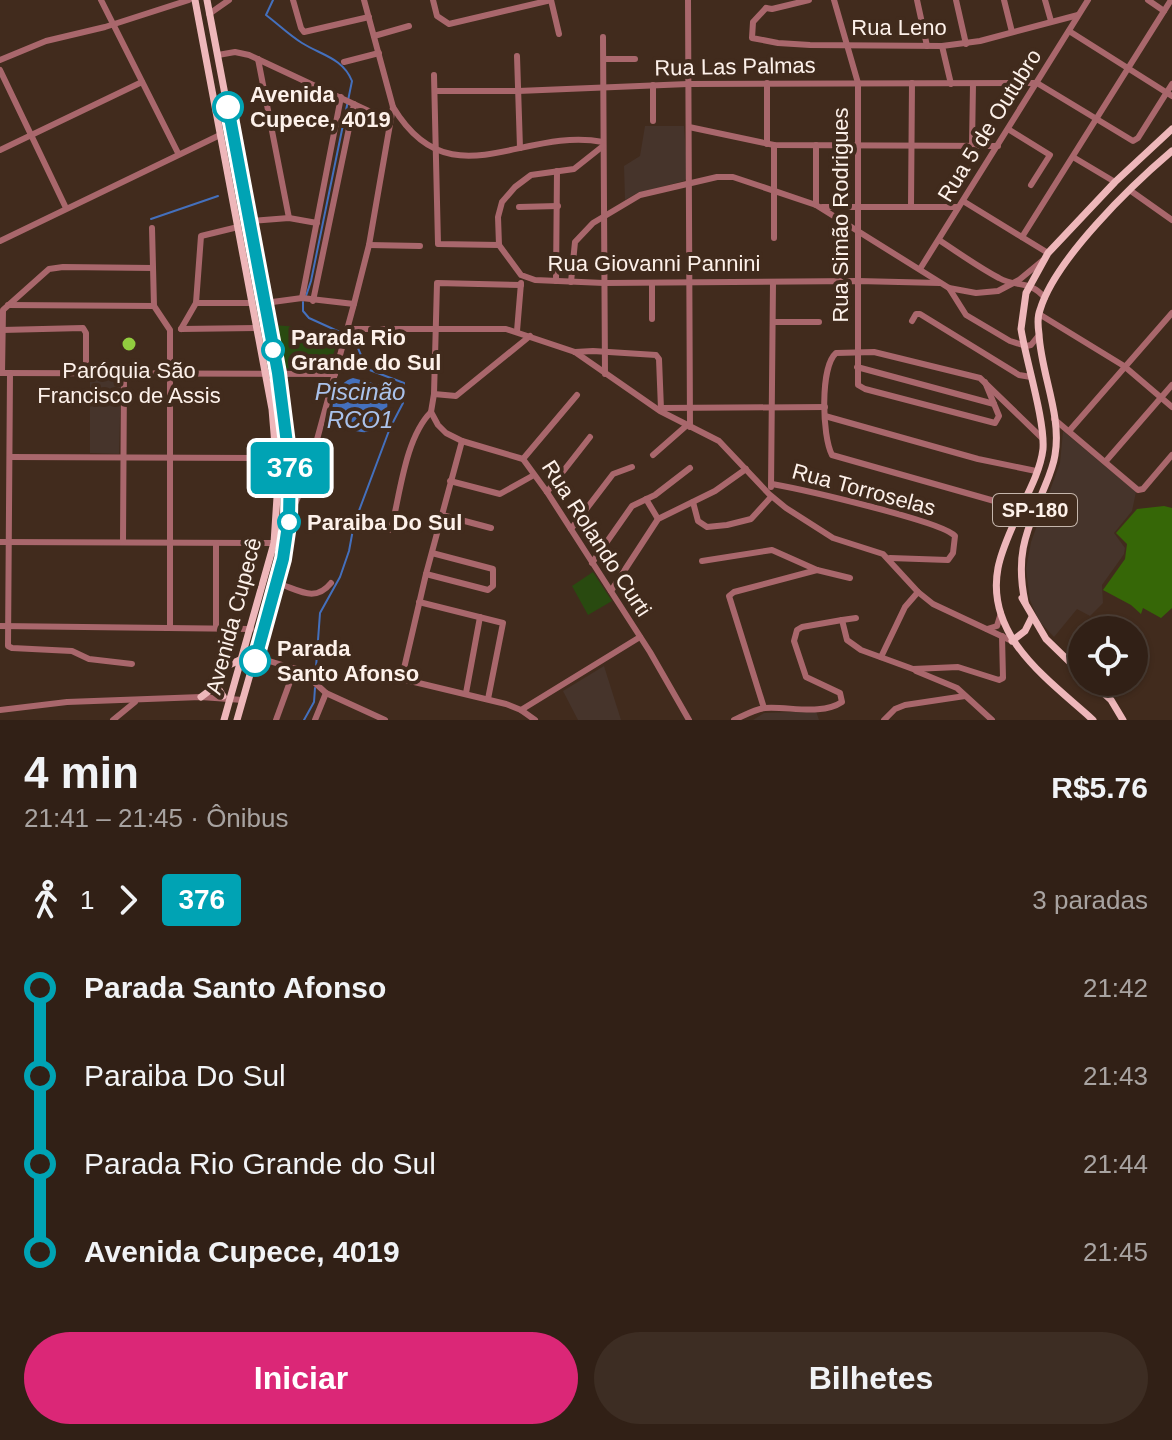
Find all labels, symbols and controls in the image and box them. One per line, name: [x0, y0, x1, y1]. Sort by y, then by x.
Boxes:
street label: Rua Leno: [851, 15, 947, 40]
street label: Rua 5 de Outubro: [932, 44, 1046, 206]
street label: Rua Las Palmas: [654, 53, 816, 80]
place label: Avenida Cupece, 4019: [250, 82, 391, 132]
marker: Avenida Cupece, 4019: [213, 92, 243, 122]
street label: Rua Simão Rodrigues: [828, 107, 853, 323]
street label: Rua Giovanni Pannini: [548, 251, 760, 276]
place label: Parada Rio Grande do Sul: [291, 325, 441, 375]
marker: Paróquia São Francisco de Assis: [120, 335, 138, 353]
marker: Parada Rio Grande do Sul: [262, 339, 284, 361]
place label: Paróquia São Francisco de Assis: [37, 358, 221, 408]
water label: Piscinão RCO1: [315, 378, 405, 433]
line badge: 376: [244, 442, 336, 494]
text: 376: [267, 452, 313, 483]
street label: Rua Rolando Curti: [537, 456, 656, 621]
street label: Rua Torroselas: [789, 458, 938, 521]
road number: SP-180: [993, 494, 1077, 526]
place label: Paraiba Do Sul: [307, 510, 462, 535]
marker: Paraiba Do Sul: [278, 511, 300, 533]
street label: Avenida Cupecê: [201, 535, 266, 697]
map controls: [1068, 616, 1148, 696]
button: locate: [1068, 616, 1148, 696]
place label: Parada Santo Afonso: [277, 636, 419, 686]
marker: Parada Santo Afonso: [240, 646, 270, 676]
text: 4 min: [24, 748, 139, 797]
text: R$5.76: [1051, 771, 1148, 804]
text: 21:41 – 21:45 · Ônibus: [24, 803, 289, 833]
icon: walk: [24, 878, 68, 922]
icon: forward: [106, 878, 150, 922]
text: 376: [178, 884, 225, 915]
text: 1: [80, 885, 94, 915]
text: 3 paradas: [1032, 885, 1148, 915]
text: Parada Santo Afonso: [84, 971, 386, 1004]
text: 21:42: [1083, 973, 1148, 1003]
text: Paraiba Do Sul: [84, 1059, 286, 1092]
text: 21:43: [1083, 1061, 1148, 1091]
text: Parada Rio Grande do Sul: [84, 1147, 436, 1180]
text: 21:44: [1083, 1149, 1148, 1179]
text: Avenida Cupece, 4019: [84, 1235, 400, 1268]
text: 21:45: [1083, 1237, 1148, 1267]
button: Iniciar: [24, 1332, 578, 1424]
button: Bilhetes: [594, 1332, 1148, 1424]

